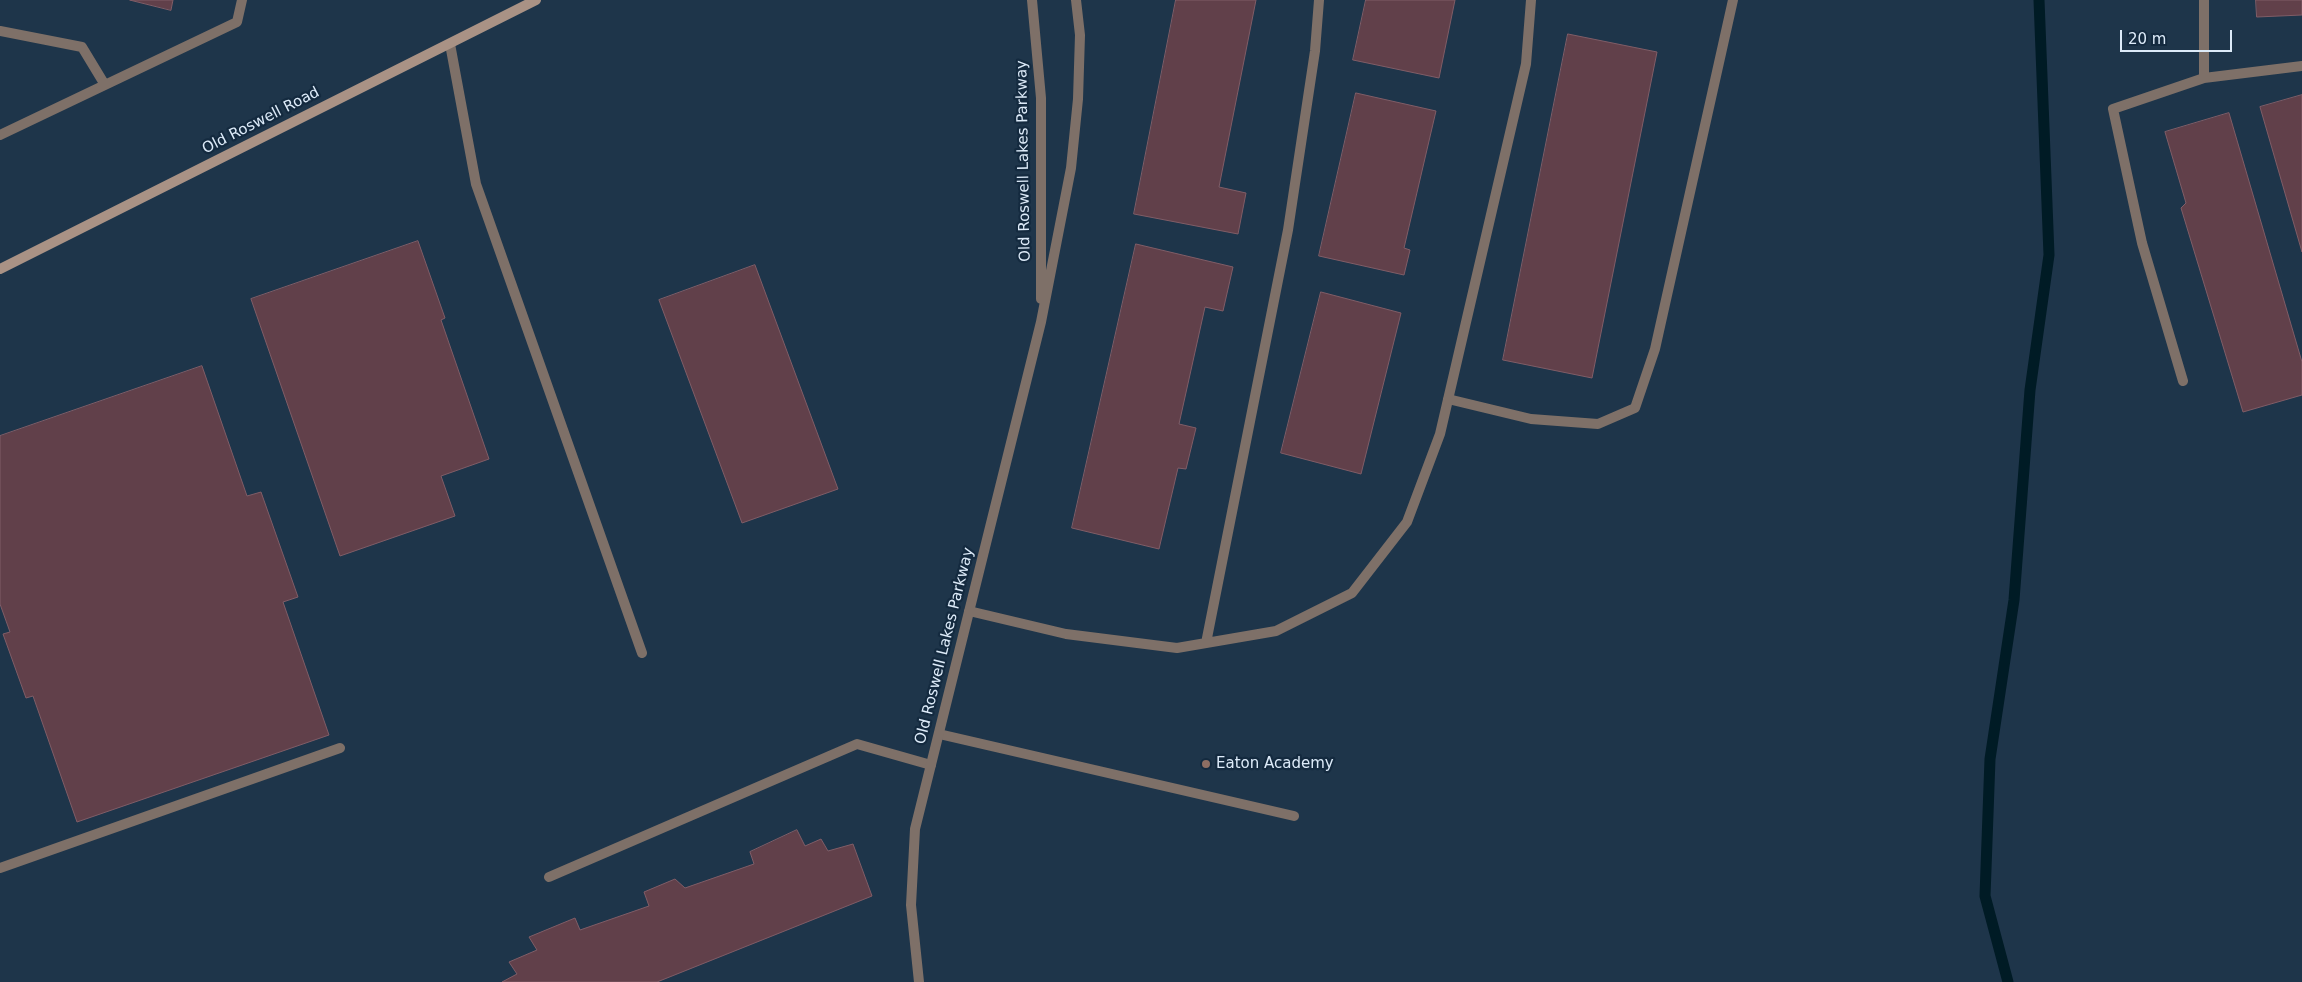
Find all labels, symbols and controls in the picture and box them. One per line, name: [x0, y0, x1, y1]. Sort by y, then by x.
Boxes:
scale bar: [2122, 20, 2234, 52]
text: 20 m: [2128, 30, 2166, 48]
street label: Old Roswell Lakes Parkway: [1013, 60, 1035, 262]
street label: Old Roswell Road: [199, 84, 323, 158]
street label: Old Roswell Lakes Parkway: [912, 546, 978, 746]
place label: Eaton Academy: [1216, 755, 1334, 773]
marker: Eaton Academy: [1200, 758, 1212, 770]

